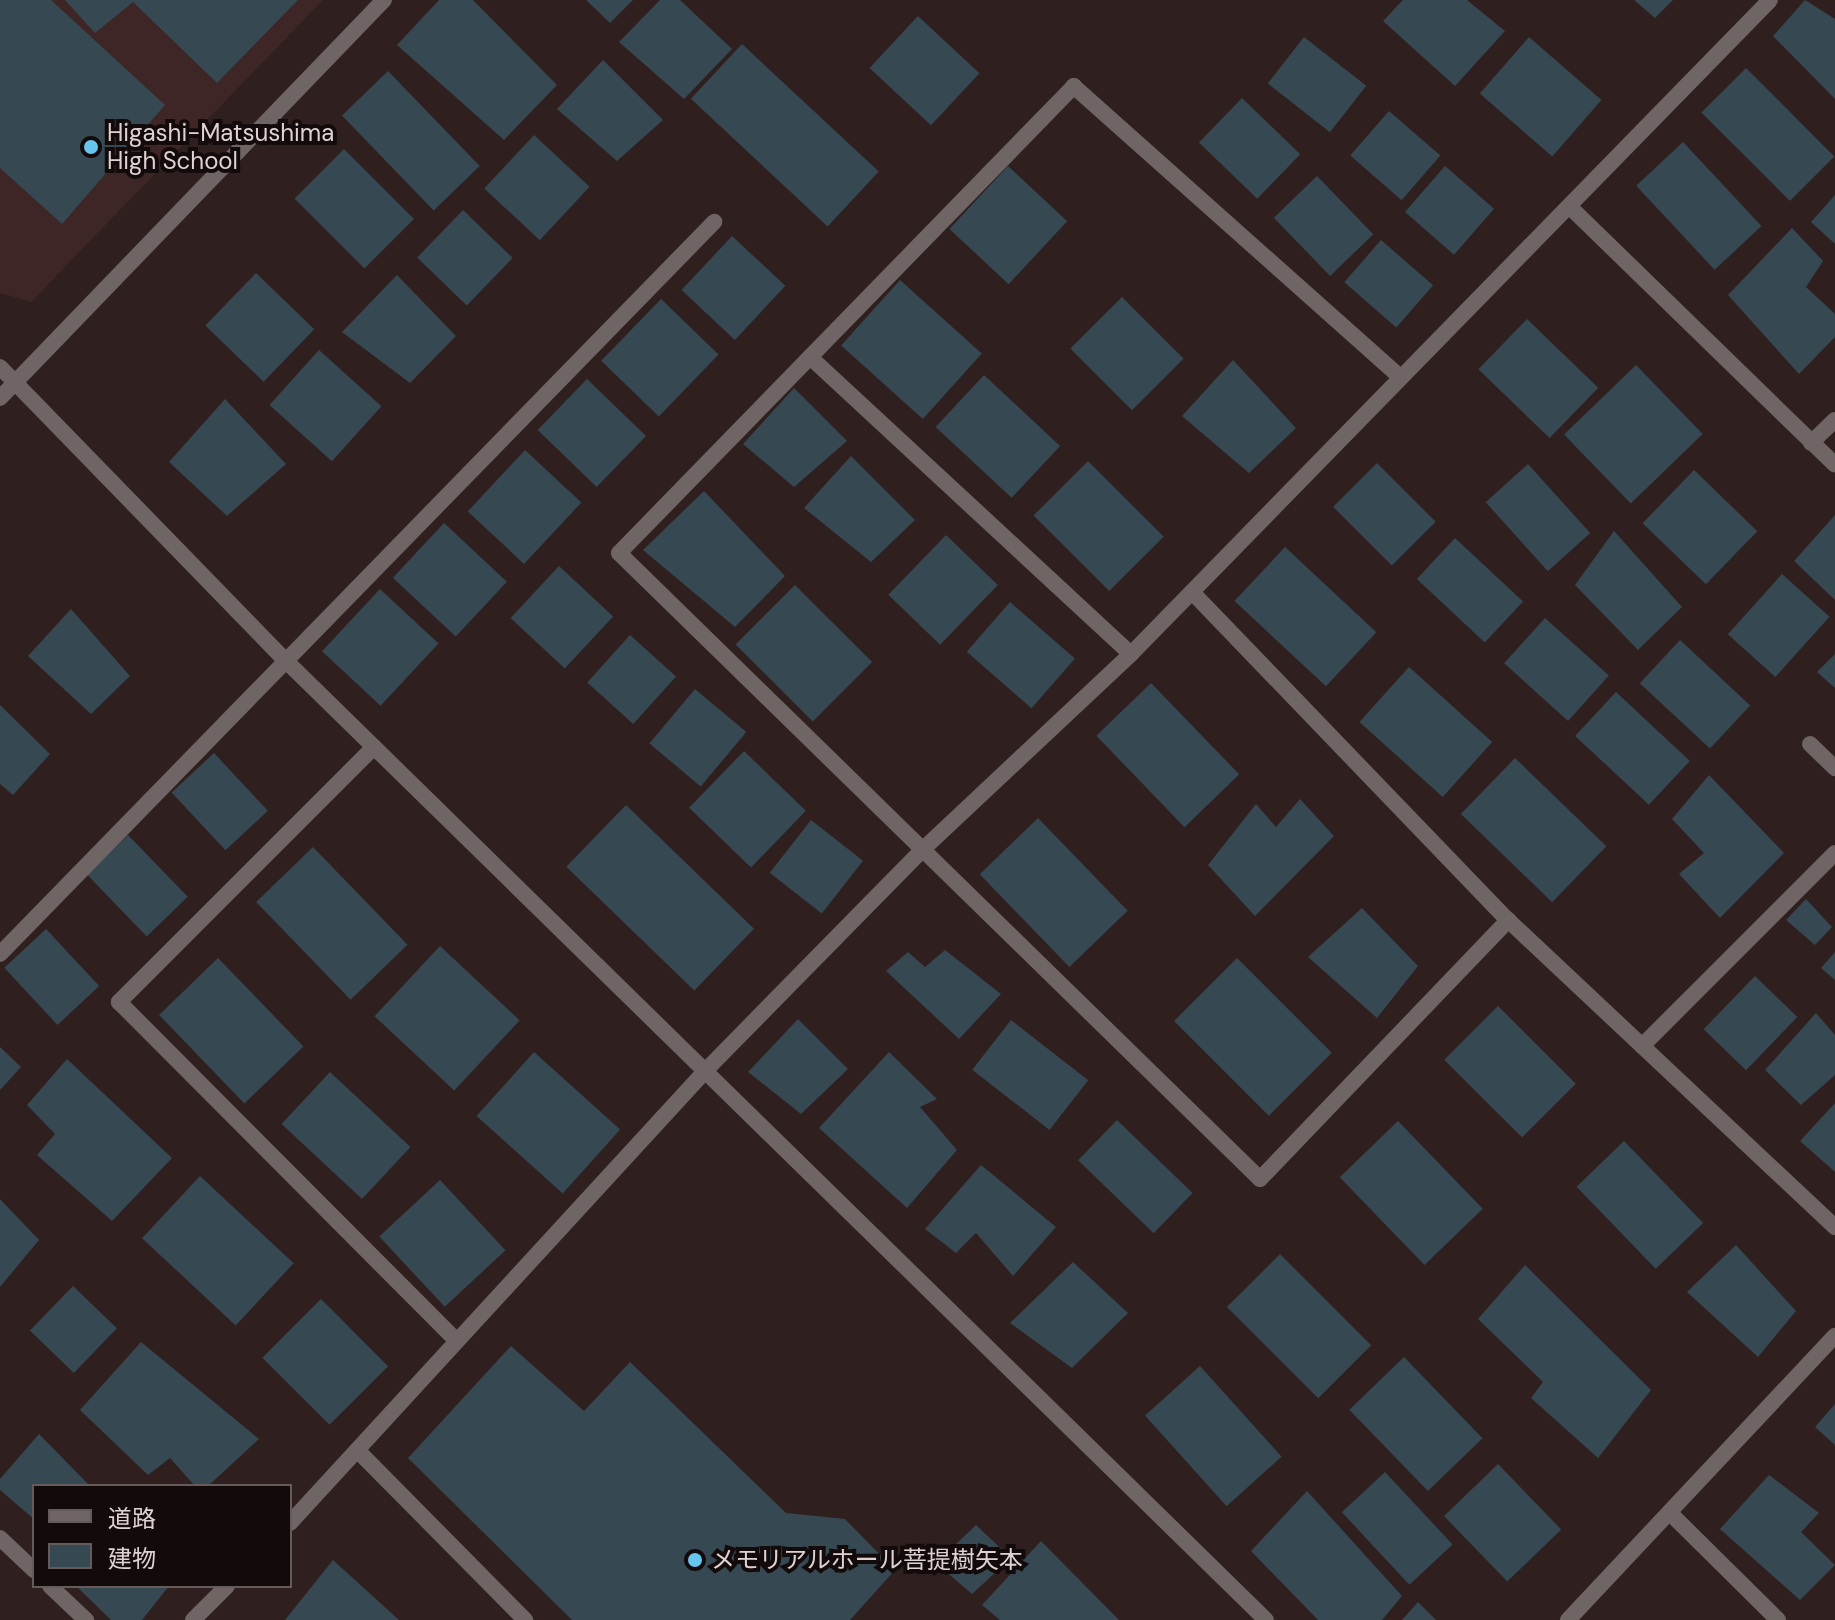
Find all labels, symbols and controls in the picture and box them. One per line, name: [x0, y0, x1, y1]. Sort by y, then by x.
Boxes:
place label: Higashi-Matsushima High School: [107, 119, 334, 175]
marker: Higashi-Matsushima High School: [82, 138, 100, 156]
legend: [32, 1484, 292, 1588]
text: 道路: [108, 1503, 156, 1534]
text: 建物: [108, 1543, 156, 1574]
place label: メモリアルホール菩提樹矢本: [711, 1546, 1023, 1574]
marker: メモリアルホール菩提樹矢本: [686, 1551, 704, 1569]

